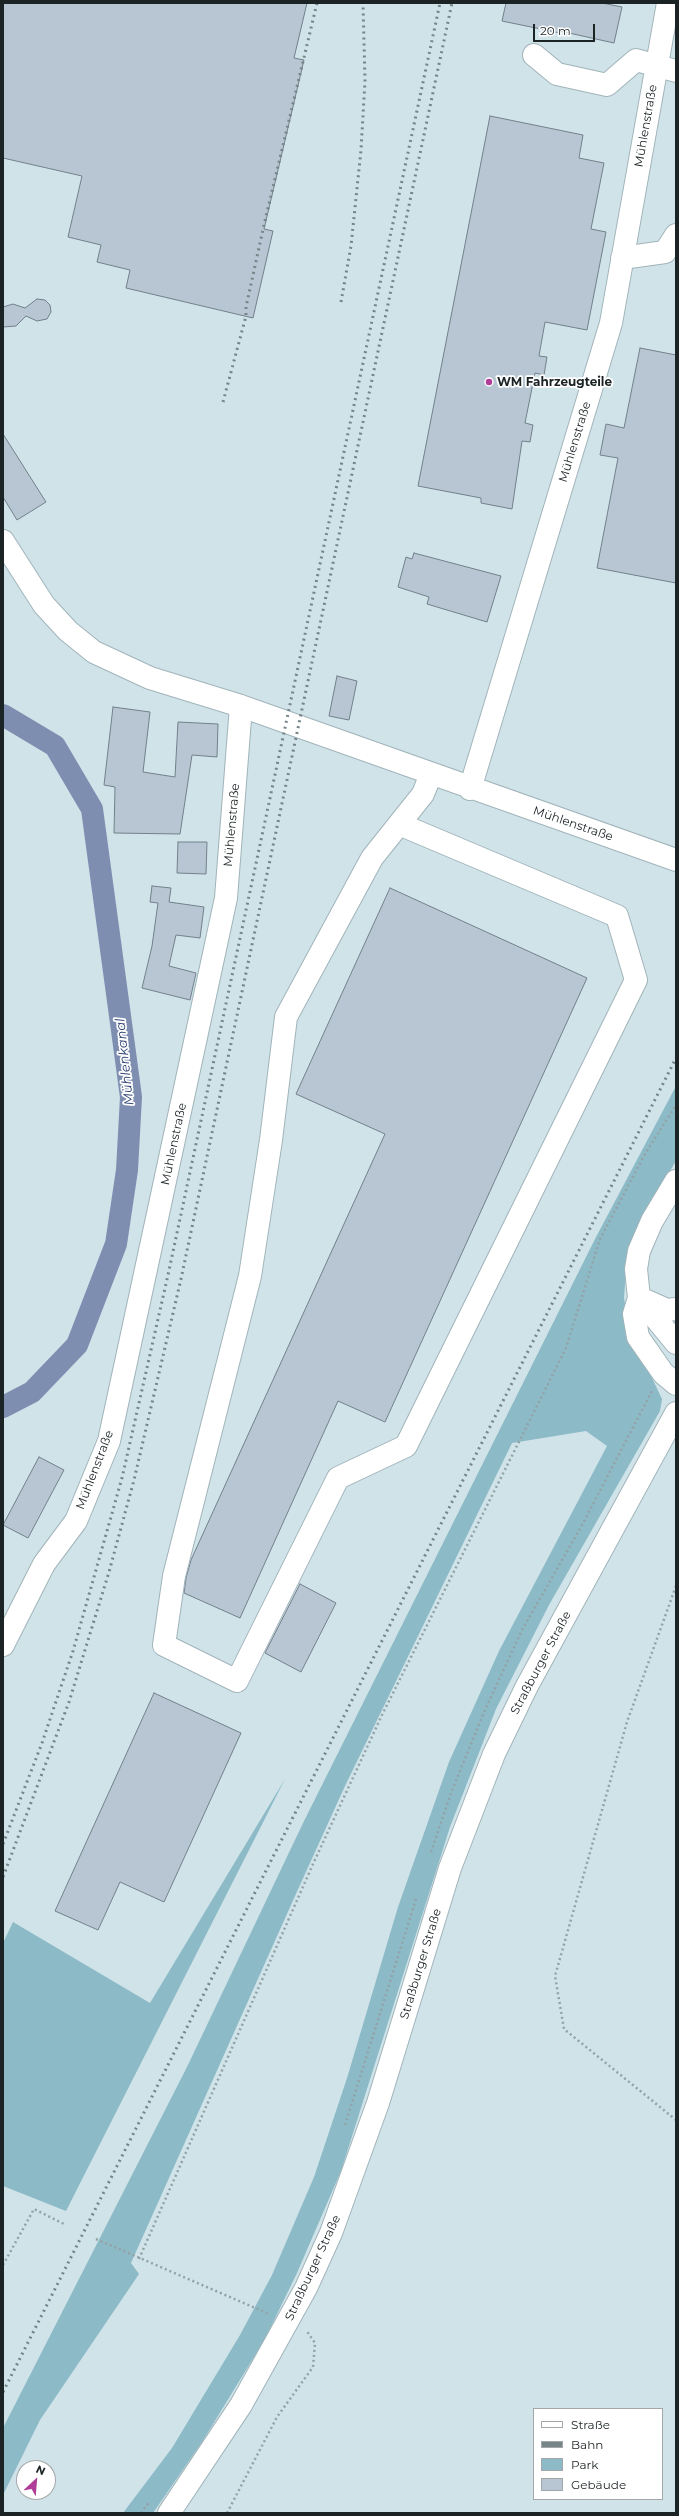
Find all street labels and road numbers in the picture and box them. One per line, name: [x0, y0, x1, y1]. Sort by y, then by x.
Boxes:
street label: Mühlenstraße: [632, 84, 660, 168]
street label: Mühlenstraße: [556, 400, 594, 484]
street label: Mühlenstraße: [221, 783, 243, 867]
street label: Mühlenstraße: [531, 804, 615, 844]
street label: Mühlenstraße: [158, 1102, 190, 1186]
street label: Mühlenstraße: [73, 1428, 117, 1512]
street label: Straßburger Straße: [508, 1609, 574, 1717]
street label: Straßburger Straße: [397, 1907, 445, 2021]
street label: Straßburger Straße: [282, 2213, 344, 2323]

